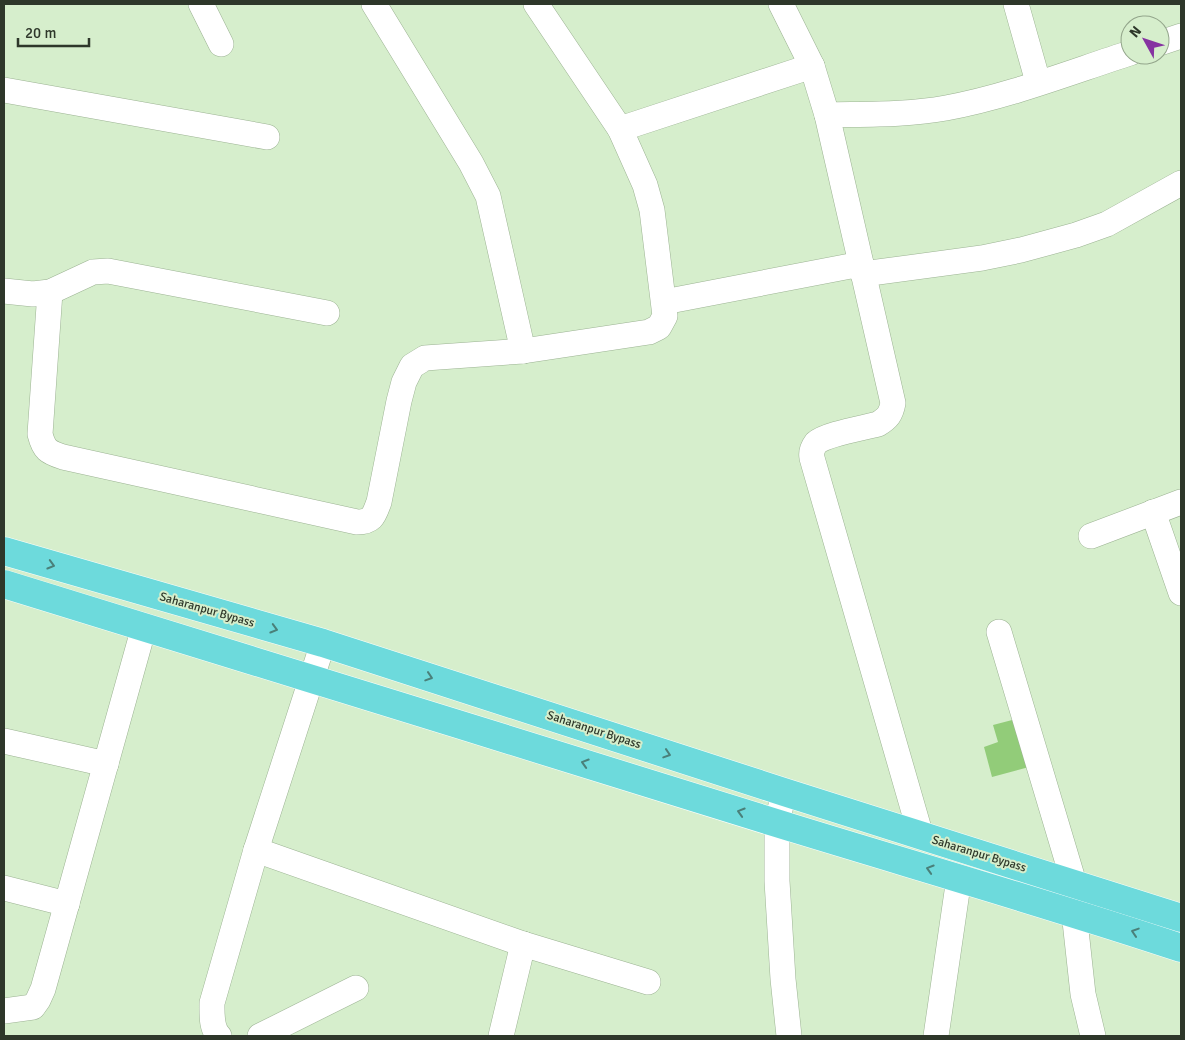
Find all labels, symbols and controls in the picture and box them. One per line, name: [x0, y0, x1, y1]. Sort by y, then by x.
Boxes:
scale bar: [18, 15, 89, 47]
north arrow: [1120, 15, 1170, 65]
text: N: [1126, 23, 1145, 41]
text: 20 m: [25, 24, 56, 42]
one-way arrow: [46, 559, 54, 569]
street label: Saharanpur Bypass: [158, 589, 256, 631]
one-way arrow: [270, 623, 278, 633]
one-way arrow: [425, 671, 433, 681]
street label: Saharanpur Bypass: [545, 708, 643, 752]
one-way arrow: [662, 748, 671, 758]
one-way arrow: [582, 759, 590, 769]
one-way arrow: [737, 807, 745, 817]
street label: Saharanpur Bypass: [930, 833, 1028, 875]
one-way arrow: [926, 864, 934, 874]
one-way arrow: [1131, 928, 1140, 938]

